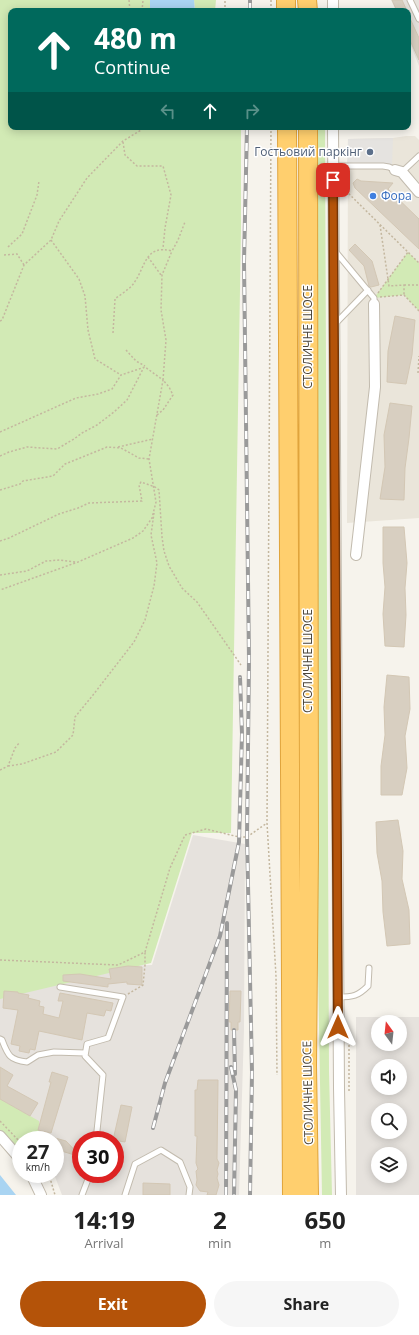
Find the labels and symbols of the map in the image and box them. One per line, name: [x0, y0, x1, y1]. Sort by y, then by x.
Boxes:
place label: Гостьовий паркінг: [254, 143, 362, 160]
marker: Гостьовий паркінг: [365, 147, 375, 157]
pin: [316, 163, 350, 197]
place label: Фора: [381, 187, 412, 204]
marker: Фора: [368, 191, 378, 201]
street label: СТОЛИЧНЕ ШОСЕ: [299, 285, 316, 389]
street label: СТОЛИЧНЕ ШОСЕ: [299, 609, 316, 713]
position arrow: [317, 1006, 359, 1048]
north arrow: [371, 1015, 407, 1051]
street label: СТОЛИЧНЕ ШОСЕ: [298, 1041, 317, 1145]
speed limit sign: 30: [72, 1131, 124, 1183]

